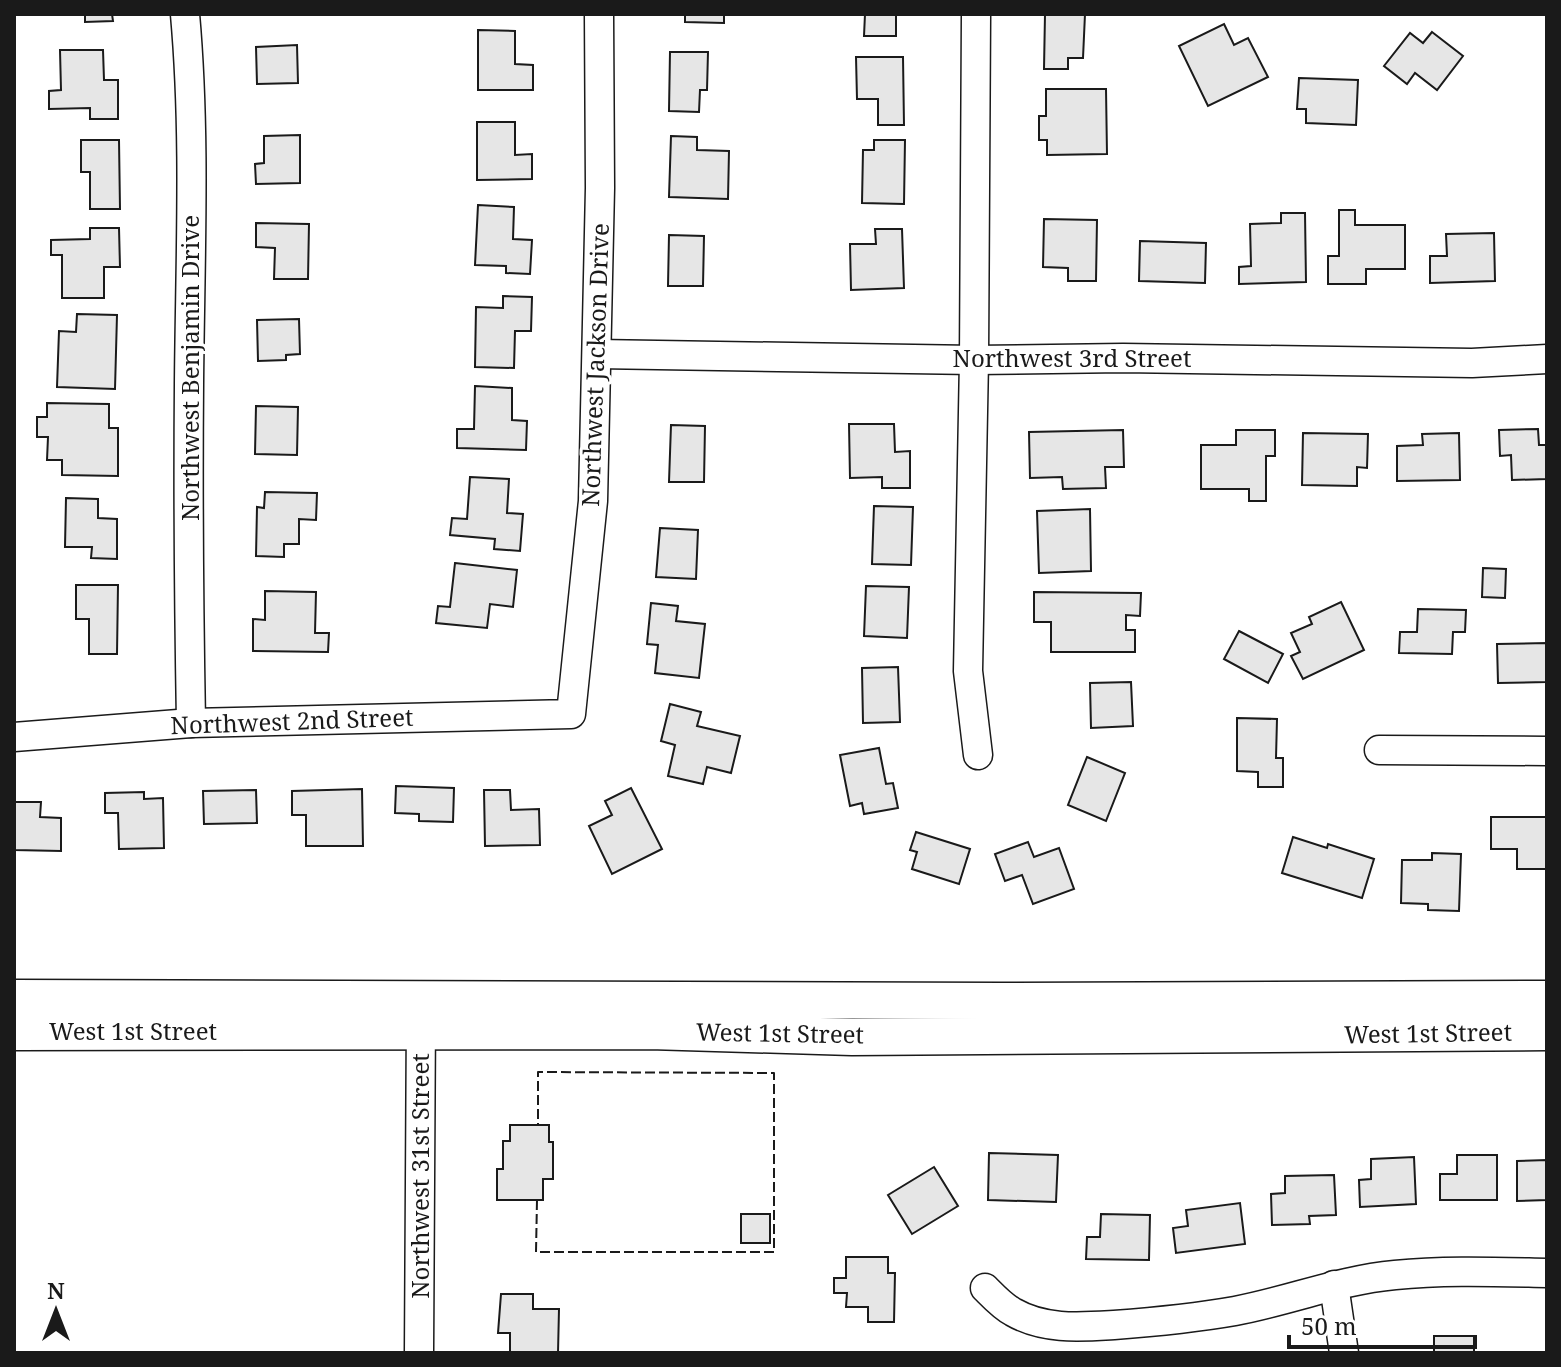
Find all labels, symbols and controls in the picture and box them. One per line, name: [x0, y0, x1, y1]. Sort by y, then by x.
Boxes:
street label: Northwest Benjamin Drive: [173, 215, 206, 521]
street label: Northwest Jackson Drive: [573, 223, 616, 507]
street label: Northwest 3rd Street: [953, 341, 1191, 374]
street label: Northwest 2nd Street: [170, 700, 414, 741]
street label: West 1st Street: [49, 1014, 217, 1047]
street label: West 1st Street: [696, 1015, 864, 1050]
street label: West 1st Street: [1344, 1015, 1512, 1050]
street label: Northwest 31st Street: [403, 1053, 436, 1299]
north arrow: [16, 1271, 96, 1351]
text: N: [47, 1275, 65, 1305]
scale bar: [1289, 1299, 1475, 1349]
text: 50 m: [1301, 1309, 1357, 1342]

